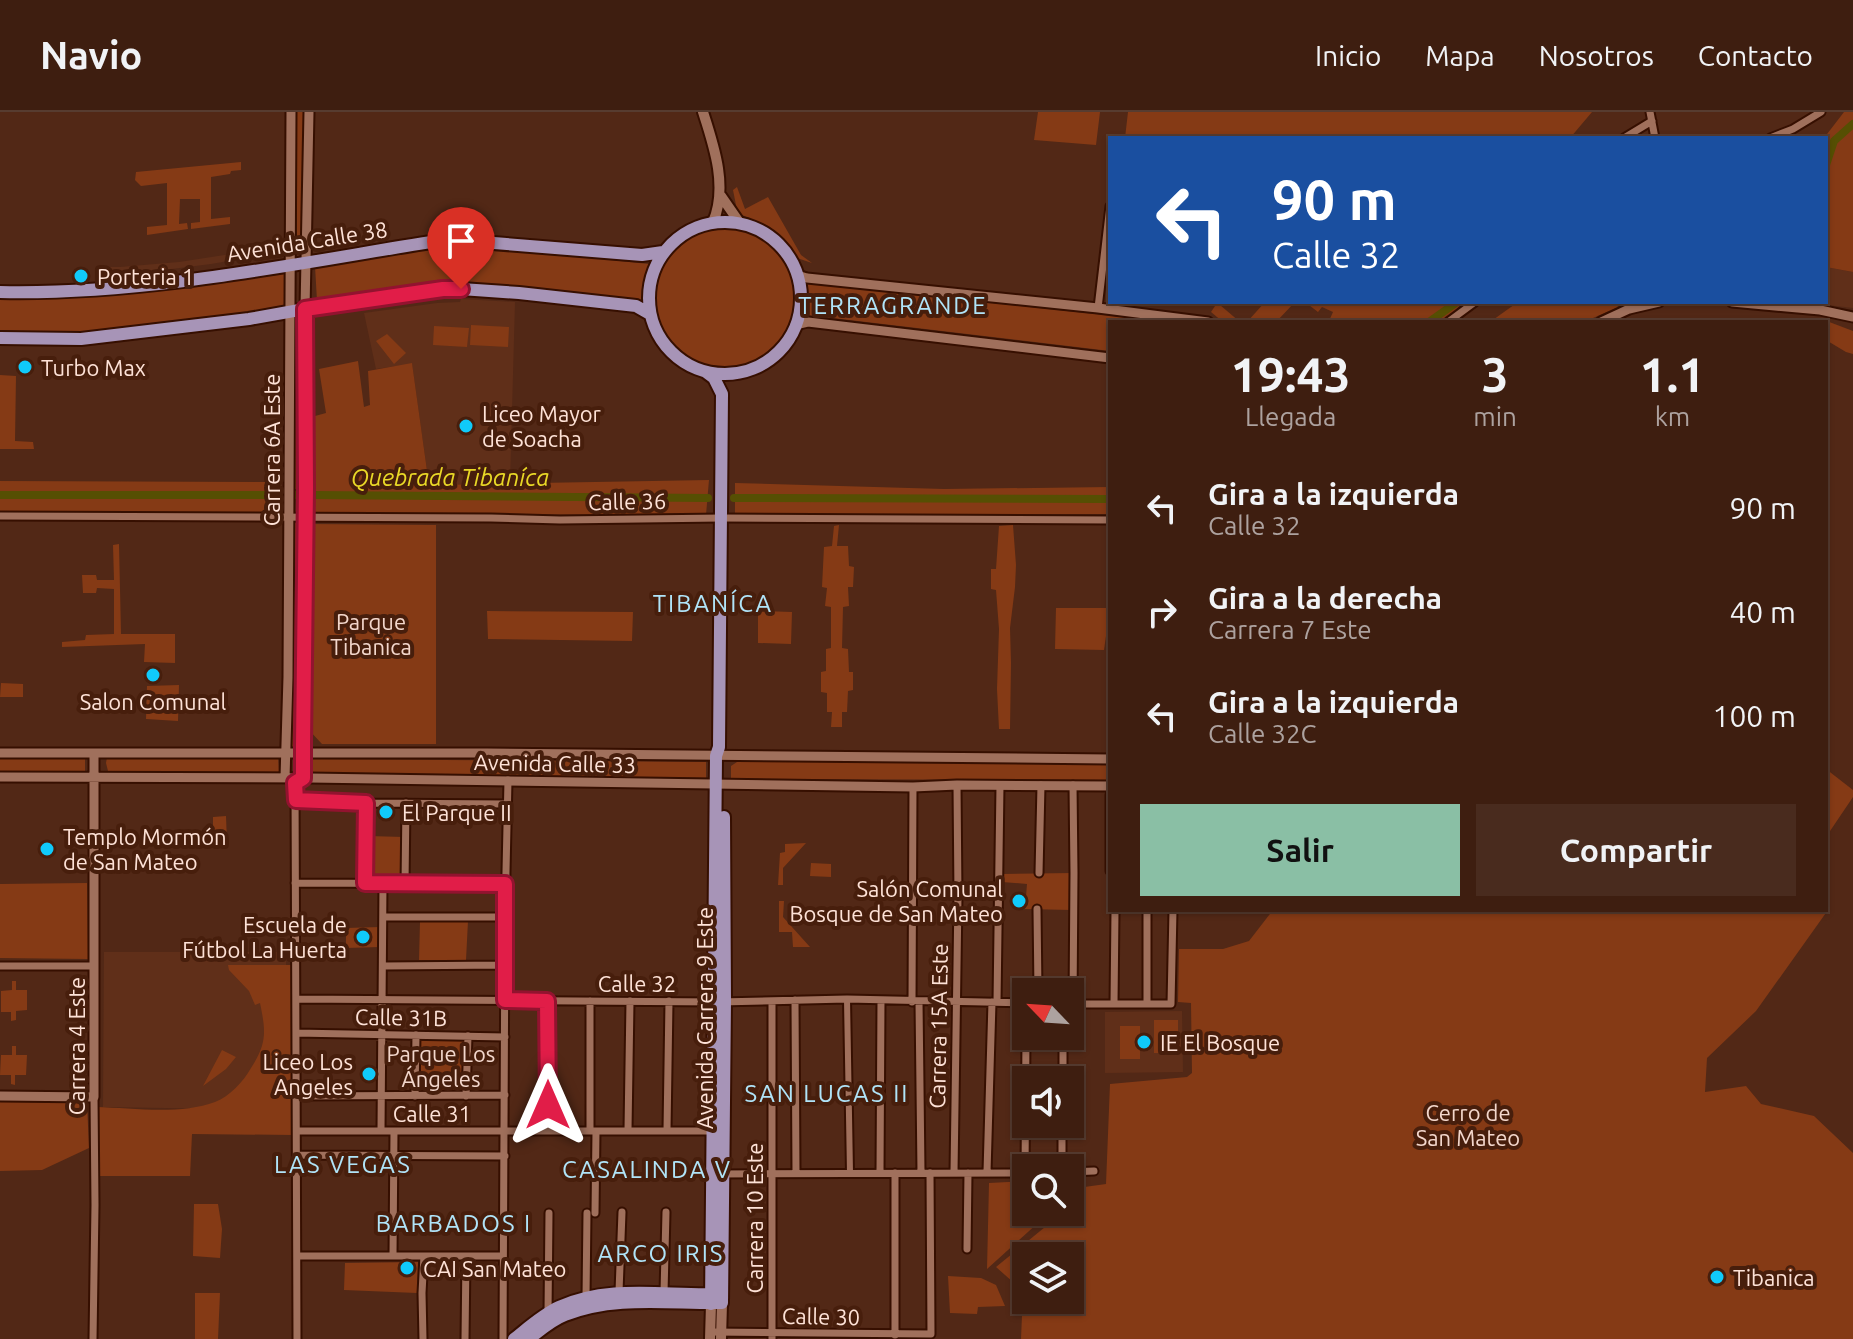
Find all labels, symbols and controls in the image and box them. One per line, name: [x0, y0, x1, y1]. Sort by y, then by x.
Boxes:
text: Navio: [40, 34, 142, 76]
text: Inicio: [1315, 40, 1381, 71]
text: Mapa: [1425, 40, 1495, 71]
text: Nosotros: [1539, 40, 1654, 71]
text: Contacto: [1698, 40, 1813, 71]
icon: left: [1140, 168, 1244, 272]
text: 90 m: [1272, 168, 1397, 231]
pin: [427, 207, 495, 289]
street label: Avenida Calle 38: [225, 216, 389, 266]
icon: arrive: [439, 219, 483, 263]
text: Calle 32: [1272, 234, 1400, 275]
place label: Porteria 1: [97, 264, 194, 289]
marker: Porteria 1: [72, 267, 90, 285]
district label: TERRAGRANDE: [798, 292, 988, 319]
text: 19:43: [1231, 347, 1351, 401]
text: 3: [1482, 347, 1509, 401]
text: 1.1: [1639, 347, 1705, 401]
place label: Turbo Max: [41, 355, 146, 380]
marker: Turbo Max: [16, 358, 34, 376]
street label: Carrera 6A Este: [259, 374, 284, 526]
place label: Liceo Mayor de Soacha: [482, 401, 602, 451]
text: Llegada: [1245, 402, 1336, 431]
text: min: [1473, 402, 1517, 431]
text: km: [1655, 402, 1690, 431]
marker: Liceo Mayor de Soacha: [457, 417, 475, 435]
water label: Quebrada Tibaníca: [351, 464, 549, 492]
text: Gira a la izquierda: [1208, 477, 1459, 511]
icon: left: [1140, 486, 1184, 530]
street label: Calle 36: [588, 488, 666, 514]
text: 90 m: [1729, 491, 1796, 525]
text: Calle 32: [1208, 511, 1301, 540]
text: Gira a la derecha: [1208, 581, 1442, 615]
district label: TIBANÍCA: [653, 589, 773, 617]
icon: right: [1140, 590, 1184, 634]
text: 40 m: [1729, 595, 1796, 629]
park label: Parque Tibanica: [330, 609, 412, 659]
text: Carrera 7 Este: [1208, 615, 1372, 644]
marker: Salon Comunal: [144, 666, 162, 684]
text: Gira a la izquierda: [1208, 685, 1459, 719]
place label: Salon Comunal: [80, 689, 227, 714]
icon: left: [1140, 694, 1184, 738]
text: 100 m: [1712, 699, 1796, 733]
text: Calle 32C: [1208, 719, 1317, 748]
street label: Avenida Calle 33: [474, 749, 636, 777]
place label: El Parque II: [402, 800, 512, 825]
marker: El Parque II: [377, 803, 395, 821]
button: Salir: [1140, 804, 1460, 896]
button: Compartir: [1476, 804, 1796, 896]
place label: Templo Mormón de San Mateo: [63, 824, 227, 874]
marker: Templo Mormón de San Mateo: [38, 840, 56, 858]
place label: Salón Comunal Bosque de San Mateo: [789, 876, 1003, 926]
marker: Salón Comunal Bosque de San Mateo: [1010, 892, 1028, 910]
street label: Avenida Carrera 9 Este: [692, 907, 717, 1129]
place label: Escuela de Fútbol La Huerta: [182, 912, 347, 962]
marker: Escuela de Fútbol La Huerta: [354, 928, 372, 946]
street label: Carrera 15A Este: [924, 943, 952, 1109]
street label: Calle 32: [598, 971, 676, 996]
street label: Carrera 4 Este: [64, 977, 89, 1115]
north arrow: [1012, 978, 1084, 1050]
map controls: [1012, 978, 1084, 1314]
street label: Calle 31B: [355, 1004, 447, 1030]
place label: IE El Bosque: [1160, 1030, 1280, 1055]
marker: IE El Bosque: [1135, 1033, 1153, 1051]
park label: Parque Los Ángeles: [387, 1041, 495, 1091]
place label: Liceo Los Angeles: [263, 1049, 353, 1099]
position arrow: [506, 1063, 590, 1147]
marker: Liceo Los Angeles: [360, 1065, 378, 1083]
button: sound: [1012, 1066, 1084, 1138]
district label: SAN LUCAS II: [745, 1080, 909, 1107]
park label: Cerro de San Mateo: [1416, 1100, 1520, 1150]
street label: Calle 31: [393, 1101, 471, 1126]
street label: Carrera 10 Este: [742, 1143, 767, 1293]
district label: LAS VEGAS: [274, 1151, 412, 1178]
button: search: [1012, 1154, 1084, 1226]
district label: CASALINDA V: [562, 1156, 732, 1183]
district label: BARBADOS I: [376, 1210, 532, 1237]
district label: ARCO IRIS: [598, 1240, 724, 1267]
button: layers: [1012, 1242, 1084, 1314]
place label: CAI San Mateo: [423, 1256, 566, 1281]
marker: CAI San Mateo: [398, 1259, 416, 1277]
place label: Tibanica: [1733, 1265, 1815, 1290]
marker: Tibanica: [1708, 1268, 1726, 1286]
street label: Calle 30: [782, 1303, 860, 1329]

